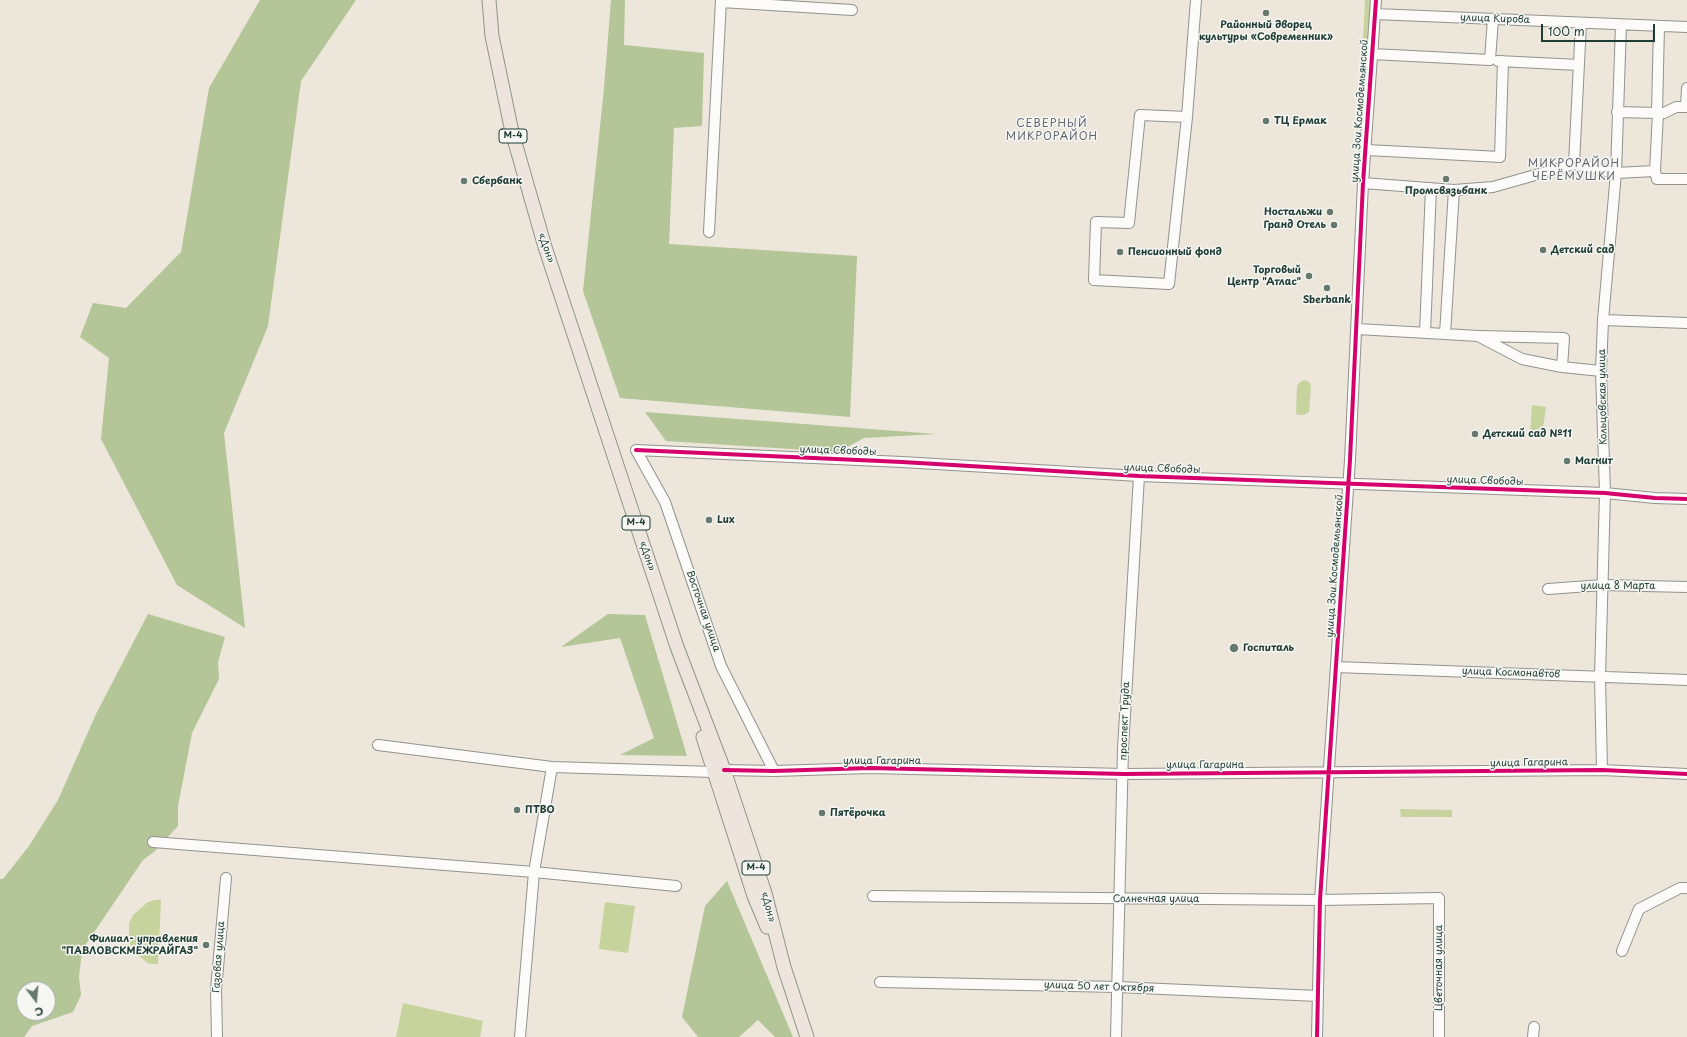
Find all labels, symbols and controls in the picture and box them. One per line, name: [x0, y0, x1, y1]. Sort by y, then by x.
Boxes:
marker: Районный дворец культуры «Современник»: [1261, 8, 1271, 18]
street label: улица Кирова: [1460, 12, 1530, 26]
scale bar: [1543, 16, 1657, 42]
place label: Районный дворец культуры «Современник»: [1199, 19, 1333, 42]
text: 100 m: [1548, 22, 1585, 40]
street label: улица Зои Космодемьянской: [1349, 39, 1371, 183]
place label: ТЦ Ермак: [1274, 115, 1327, 127]
marker: ТЦ Ермак: [1261, 116, 1271, 126]
district label: СЕВЕРНЫЙ МИКРОРАЙОН: [1005, 117, 1099, 143]
road number: М-4: [499, 129, 527, 143]
district label: МИКРОРАЙОН ЧЕРЁМУШКИ: [1527, 157, 1621, 183]
marker: Промсвязьбанк: [1441, 174, 1451, 184]
place label: Сбербанк: [472, 175, 522, 187]
marker: Сбербанк: [459, 176, 469, 186]
place label: Промсвязьбанк: [1405, 185, 1487, 197]
place label: Ностальжи: [1264, 206, 1322, 218]
marker: Ностальжи: [1325, 207, 1335, 217]
place label: Гранд Отель: [1263, 219, 1326, 231]
marker: Гранд Отель: [1329, 220, 1339, 230]
street label: «Дон»: [535, 231, 557, 265]
place label: Детский сад: [1551, 244, 1614, 256]
marker: Детский сад: [1538, 245, 1548, 255]
place label: Пенсионный фонд: [1128, 246, 1222, 258]
marker: Пенсионный фонд: [1115, 247, 1125, 257]
place label: Торговый Центр "Атлас": [1227, 264, 1301, 288]
marker: Торговый Центр "Атлас": [1304, 271, 1314, 281]
marker: Sberbank: [1322, 283, 1332, 293]
place label: Sberbank: [1303, 294, 1351, 306]
street label: Кольцовская улица: [1596, 349, 1610, 445]
place label: Детский сад №11: [1483, 428, 1572, 440]
marker: Детский сад №11: [1470, 429, 1480, 439]
street label: улица Свободы: [799, 444, 877, 458]
place label: Магнит: [1575, 455, 1613, 467]
marker: Магнит: [1562, 456, 1572, 466]
street label: улица Свободы: [1123, 462, 1201, 476]
street label: улица Свободы: [1446, 474, 1524, 488]
street label: улица Зои Космодемьянской: [1324, 494, 1346, 638]
place label: Lux: [717, 514, 735, 526]
marker: Lux: [704, 515, 714, 525]
road number: М-4: [622, 516, 650, 530]
street label: «Дон»: [637, 539, 657, 573]
street label: Восточная улица: [683, 569, 723, 653]
street label: улица 8 Марта: [1581, 580, 1655, 592]
marker: Госпиталь: [1228, 642, 1240, 654]
place label: Госпиталь: [1243, 642, 1294, 654]
street label: улица Космонавтов: [1462, 665, 1560, 681]
street label: проспект Труда: [1118, 682, 1132, 760]
street label: улица Гагарина: [843, 755, 921, 767]
street label: улица Гагарина: [1490, 756, 1568, 770]
street label: улица Гагарина: [1166, 759, 1244, 771]
place label: ПТВО: [525, 804, 555, 816]
marker: ПТВО: [512, 805, 522, 815]
place label: Пятёрочка: [830, 807, 886, 819]
marker: Пятёрочка: [817, 808, 827, 818]
road number: М-4: [742, 861, 770, 875]
street label: «Дон»: [758, 890, 778, 924]
street label: Солнечная улица: [1113, 893, 1199, 905]
street label: Газовая улица: [211, 921, 227, 993]
street label: Цветочная улица: [1433, 925, 1445, 1011]
place label: Филиал- управления "ПАВЛОВСКМЕЖРАЙГАЗ": [62, 933, 198, 956]
marker: Филиал- управления "ПАВЛОВСКМЕЖРАЙГАЗ": [201, 940, 211, 950]
street label: улица 50 лет Октября: [1044, 979, 1154, 995]
north arrow: [16, 981, 56, 1021]
text: С: [33, 1003, 45, 1021]

